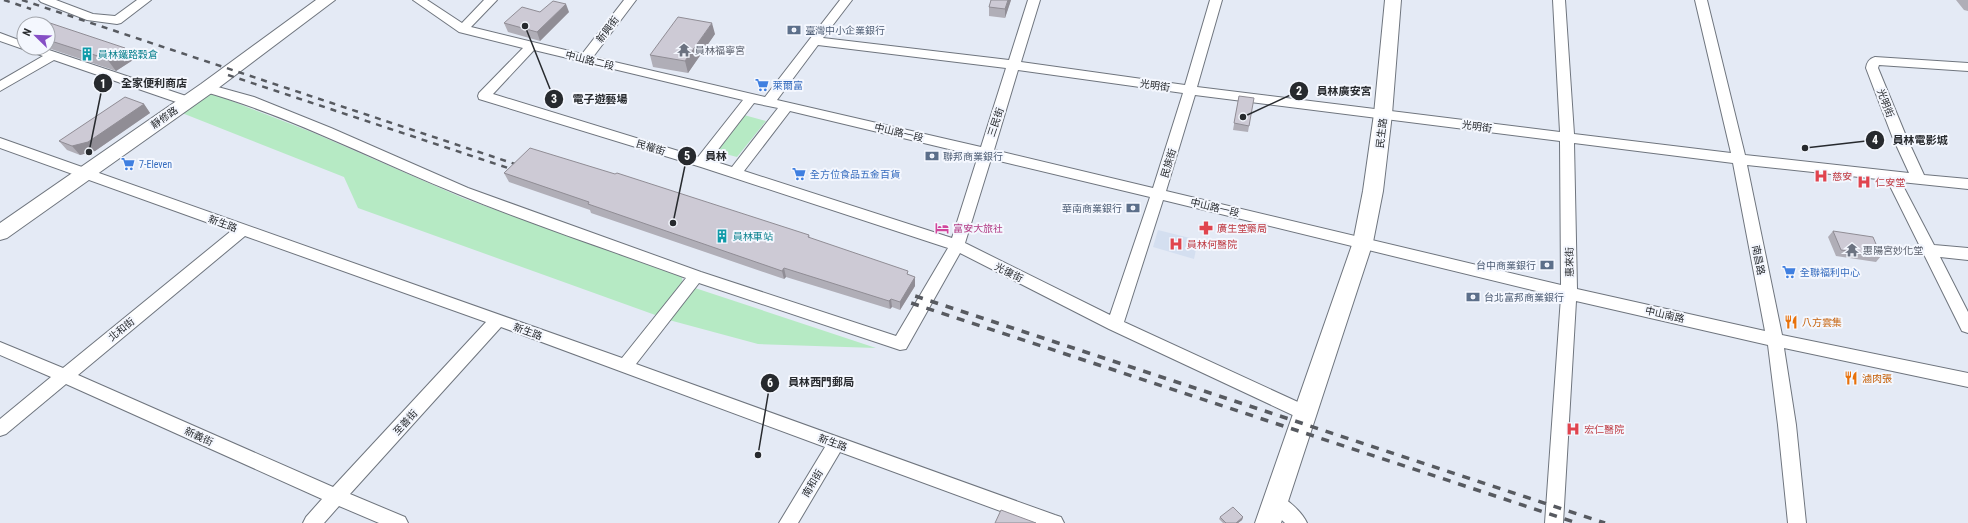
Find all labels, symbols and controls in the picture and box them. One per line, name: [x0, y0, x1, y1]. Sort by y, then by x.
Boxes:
street label: 新興街: [594, 14, 621, 45]
north arrow: [16, 16, 56, 56]
bank icon: 臺灣中小企業銀行: [786, 22, 802, 38]
place label: 臺灣中小企業銀行: [805, 25, 885, 36]
text: N: [20, 26, 35, 38]
temple icon: 員林福寧宮: [676, 42, 692, 58]
place label: 員林福寧宮: [695, 45, 745, 56]
building icon: 員林鐵路穀倉: [79, 46, 95, 62]
place label: 員林鐵路穀倉: [98, 49, 158, 60]
street label: 中山路二段: [564, 49, 615, 72]
callout: 全家便利商店: [93, 72, 195, 95]
text: 1: [100, 77, 106, 91]
text: 全家便利商店: [121, 77, 187, 90]
supermarket icon: 萊爾富: [754, 77, 770, 93]
street label: 光明街: [1139, 78, 1171, 93]
place label: 萊爾富: [773, 80, 803, 91]
callout: 員林廣安宮: [1289, 80, 1380, 103]
text: 2: [1296, 84, 1302, 98]
text: 員林廣安宮: [1317, 85, 1372, 98]
callout: 電子遊藝場: [544, 87, 635, 110]
street label: 光明街: [1875, 87, 1896, 119]
text: 3: [551, 92, 557, 106]
text: 電子遊藝場: [573, 93, 628, 106]
street label: 靜修路: [149, 104, 180, 131]
street label: 三民街: [985, 106, 1006, 138]
street label: 民生路: [1374, 118, 1389, 149]
street label: 光明街: [1461, 119, 1493, 134]
street label: 中山路一段: [873, 122, 924, 143]
callout: 員林電影城: [1865, 128, 1956, 151]
text: 4: [1872, 133, 1878, 147]
text: 員林電影城: [1893, 134, 1948, 147]
street label: 民權街: [635, 138, 667, 157]
callout: 員林: [677, 145, 735, 168]
street label: 民族街: [1159, 147, 1178, 179]
bank icon: 聯邦商業銀行: [924, 148, 940, 164]
text: 5: [684, 149, 690, 163]
text: 員林: [705, 150, 727, 163]
place label: 聯邦商業銀行: [943, 151, 1003, 162]
supermarket icon: 7-Eleven: [120, 156, 136, 172]
place label: 7-Eleven: [139, 159, 172, 170]
supermarket icon: 全方位食品五金百貨: [791, 166, 807, 182]
hospital icon: 慈安: [1813, 168, 1829, 184]
place label: 全方位食品五金百貨: [810, 169, 900, 180]
place label: 慈安: [1832, 171, 1852, 182]
hospital icon: 仁安堂: [1856, 174, 1872, 190]
place label: 仁安堂: [1875, 177, 1905, 188]
street label: 中山路一段: [1189, 197, 1240, 218]
bank icon: 華南商業銀行: [1125, 200, 1141, 216]
place label: 華南商業銀行: [1062, 203, 1122, 214]
street label: 新生路: [207, 213, 239, 234]
hotel icon: 富安大旅社: [934, 220, 950, 236]
pharmacy icon: 廣生堂藥局: [1198, 220, 1214, 236]
place label: 富安大旅社: [953, 223, 1003, 234]
place label: 廣生堂藥局: [1217, 223, 1267, 234]
building icon: 員林車站: [714, 228, 730, 244]
place label: 員林車站: [733, 231, 773, 242]
hospital icon: 員林何醫院: [1168, 236, 1184, 252]
place label: 員林何醫院: [1187, 239, 1237, 250]
temple icon: 惠陽宮妙化堂: [1844, 242, 1860, 258]
street label: 南昌路: [1750, 244, 1767, 276]
place label: 惠陽宮妙化堂: [1863, 245, 1923, 256]
street label: 惠來街: [1564, 247, 1575, 277]
bank icon: 台中商業銀行: [1539, 257, 1555, 273]
place label: 台中商業銀行: [1476, 260, 1536, 271]
street label: 光復街: [993, 261, 1025, 284]
supermarket icon: 全聯福利中心: [1781, 264, 1797, 280]
place label: 全聯福利中心: [1800, 267, 1860, 278]
bank icon: 台北富邦商業銀行: [1465, 289, 1481, 305]
place label: 台北富邦商業銀行: [1484, 292, 1564, 303]
street label: 中山南路: [1644, 305, 1686, 324]
restaurant icon: 八方雲集: [1783, 314, 1799, 330]
street label: 北和街: [106, 316, 136, 343]
place label: 八方雲集: [1802, 317, 1842, 328]
street label: 新生路: [512, 321, 544, 342]
restaurant icon: 滷肉張: [1843, 370, 1859, 386]
callout: 員林西門郵局: [760, 371, 862, 394]
place label: 滷肉張: [1862, 373, 1892, 384]
text: 6: [767, 376, 773, 390]
text: 員林西門郵局: [788, 376, 854, 389]
street label: 至善街: [391, 408, 420, 437]
hospital icon: 宏仁醫院: [1565, 421, 1581, 437]
place label: 宏仁醫院: [1584, 424, 1624, 435]
street label: 新義街: [183, 425, 215, 448]
street label: 新生路: [817, 432, 849, 453]
street label: 南和街: [800, 468, 825, 499]

